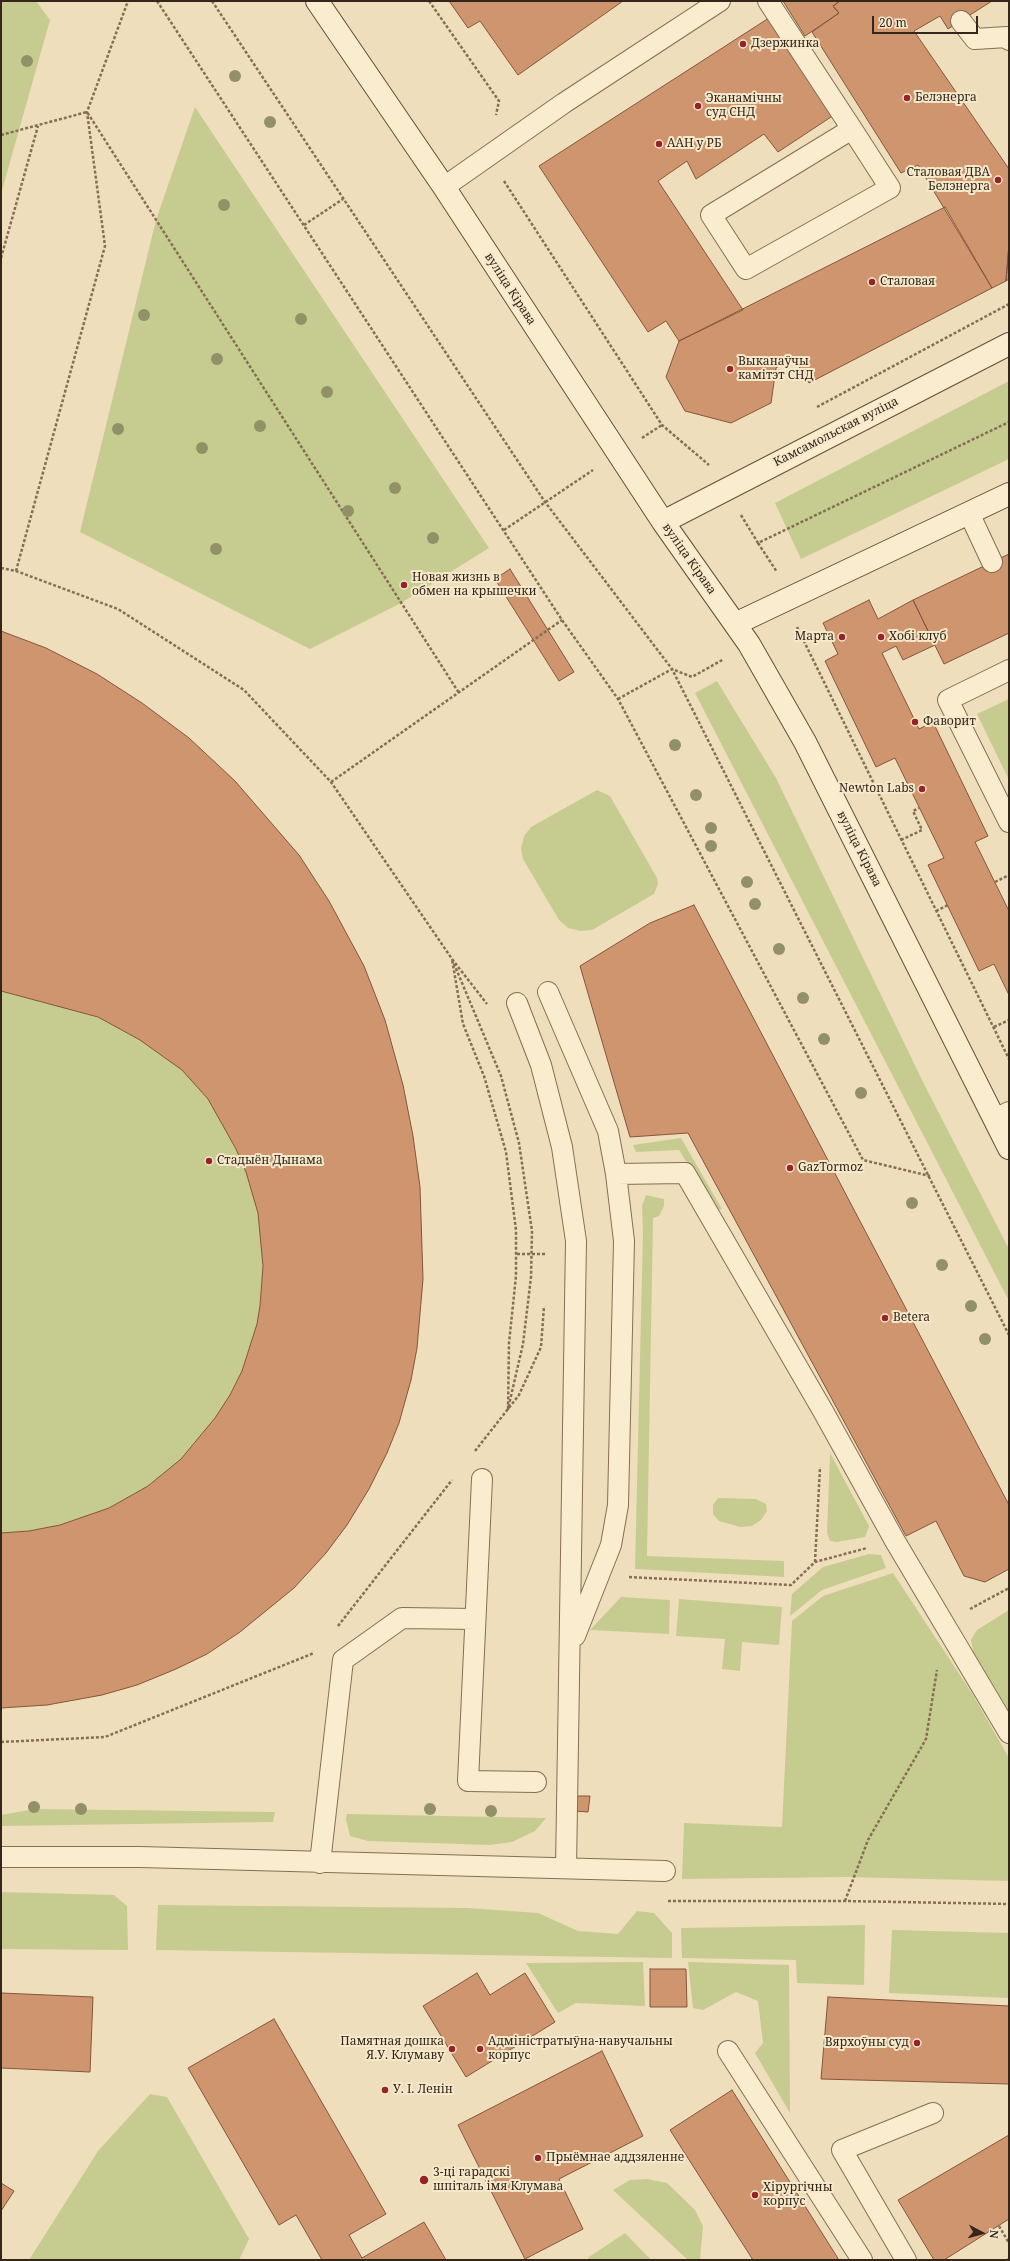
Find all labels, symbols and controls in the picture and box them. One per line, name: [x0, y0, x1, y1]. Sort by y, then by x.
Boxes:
scale bar: [874, 8, 980, 34]
text: 20 m: [879, 14, 907, 31]
place label: Дзержинка: [751, 37, 819, 51]
marker: Дзержинка: [738, 39, 748, 49]
place label: Белэнерга: [915, 91, 977, 105]
place label: Эканамічны суд СНД: [706, 92, 782, 120]
marker: Белэнерга: [902, 93, 912, 103]
marker: Эканамічны суд СНД: [693, 101, 703, 111]
place label: ААН у РБ: [667, 137, 721, 151]
marker: ААН у РБ: [654, 139, 664, 149]
place label: Сталовая ДВА Белэнерга: [906, 166, 990, 194]
marker: Сталовая ДВА Белэнерга: [993, 175, 1003, 185]
street label: вуліца Кірава: [481, 250, 539, 328]
place label: Сталовая: [880, 275, 935, 289]
marker: Сталовая: [867, 277, 877, 287]
place label: Выканаўчы камітэт СНД: [738, 355, 814, 383]
marker: Выканаўчы камітэт СНД: [725, 364, 735, 374]
street label: Камсамольская вуліца: [771, 394, 901, 470]
street label: вуліца Кірава: [659, 521, 719, 597]
place label: Новая жизнь в обмен на крышечки: [412, 571, 536, 599]
marker: Новая жизнь в обмен на крышечки: [399, 580, 409, 590]
place label: Марта: [795, 630, 834, 644]
place label: Хобі клуб: [889, 630, 946, 644]
marker: Марта: [837, 632, 847, 642]
marker: Хобі клуб: [876, 632, 886, 642]
place label: Фаворит: [923, 715, 976, 729]
marker: Фаворит: [910, 717, 920, 727]
place label: Newton Labs: [839, 782, 914, 796]
marker: Newton Labs: [917, 784, 927, 794]
street label: вуліца Кірава: [834, 809, 884, 889]
place label: Стадыён Дынама: [217, 1154, 323, 1168]
marker: Стадыён Дынама: [204, 1156, 214, 1166]
place label: GazTormoz: [798, 1161, 863, 1175]
marker: GazTormoz: [785, 1163, 795, 1173]
place label: Betera: [893, 1311, 930, 1325]
marker: Betera: [880, 1313, 890, 1323]
place label: Памятная дошка Я.У. Клумаву: [340, 2035, 444, 2063]
place label: Адміністратыўна-навучальны корпус: [488, 2035, 673, 2063]
place label: Вярхоўны суд: [825, 2036, 909, 2050]
marker: Вярхоўны суд: [912, 2038, 922, 2048]
marker: Памятная дошка Я.У. Клумаву: [447, 2044, 457, 2054]
marker: Адміністратыўна-навучальны корпус: [475, 2044, 485, 2054]
place label: У. І. Ленін: [393, 2083, 453, 2097]
marker: У. І. Ленін: [380, 2085, 390, 2095]
place label: Прыёмнае аддзяленне: [546, 2151, 684, 2165]
marker: Прыёмнае аддзяленне: [533, 2153, 543, 2163]
place label: 3-ці гарадскі шпіталь імя Клумава: [433, 2166, 563, 2194]
marker: 3-ці гарадскі шпіталь імя Клумава: [418, 2174, 430, 2186]
place label: Хірургічны корпус: [763, 2181, 832, 2209]
marker: Хірургічны корпус: [750, 2190, 760, 2200]
north arrow: [962, 2213, 1002, 2253]
text: N: [987, 2229, 1002, 2239]

